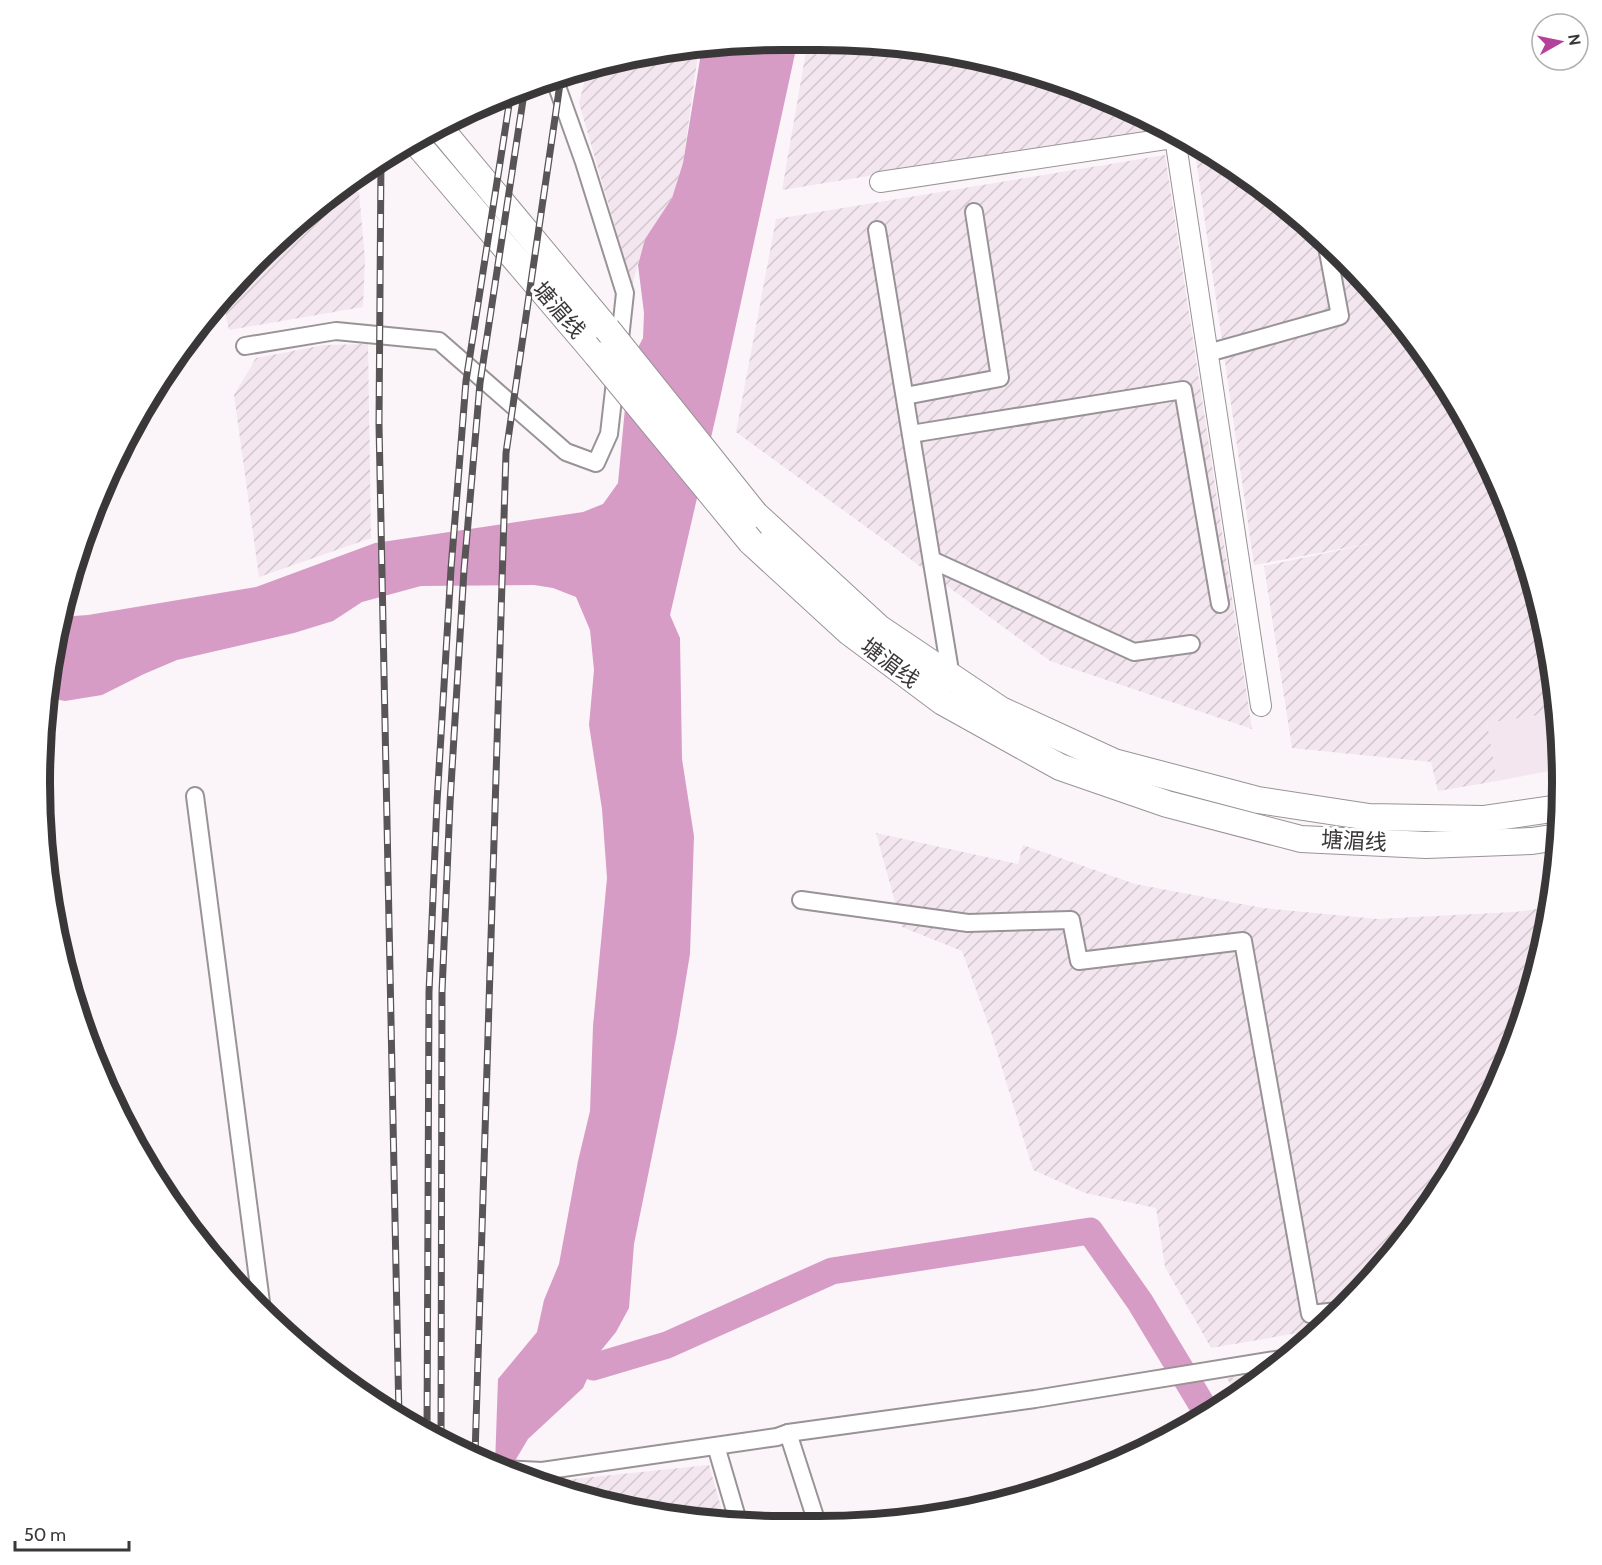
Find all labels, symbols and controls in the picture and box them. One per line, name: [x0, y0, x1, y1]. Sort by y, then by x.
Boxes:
north arrow: [1530, 12, 1590, 72]
text: N: [1564, 33, 1585, 47]
street label: 塘湄线: [527, 276, 591, 344]
street label: 塘湄线: [856, 632, 924, 694]
street label: 塘湄线: [1320, 826, 1388, 856]
scale bar: [15, 1514, 129, 1552]
text: 50 m: [24, 1524, 66, 1546]

